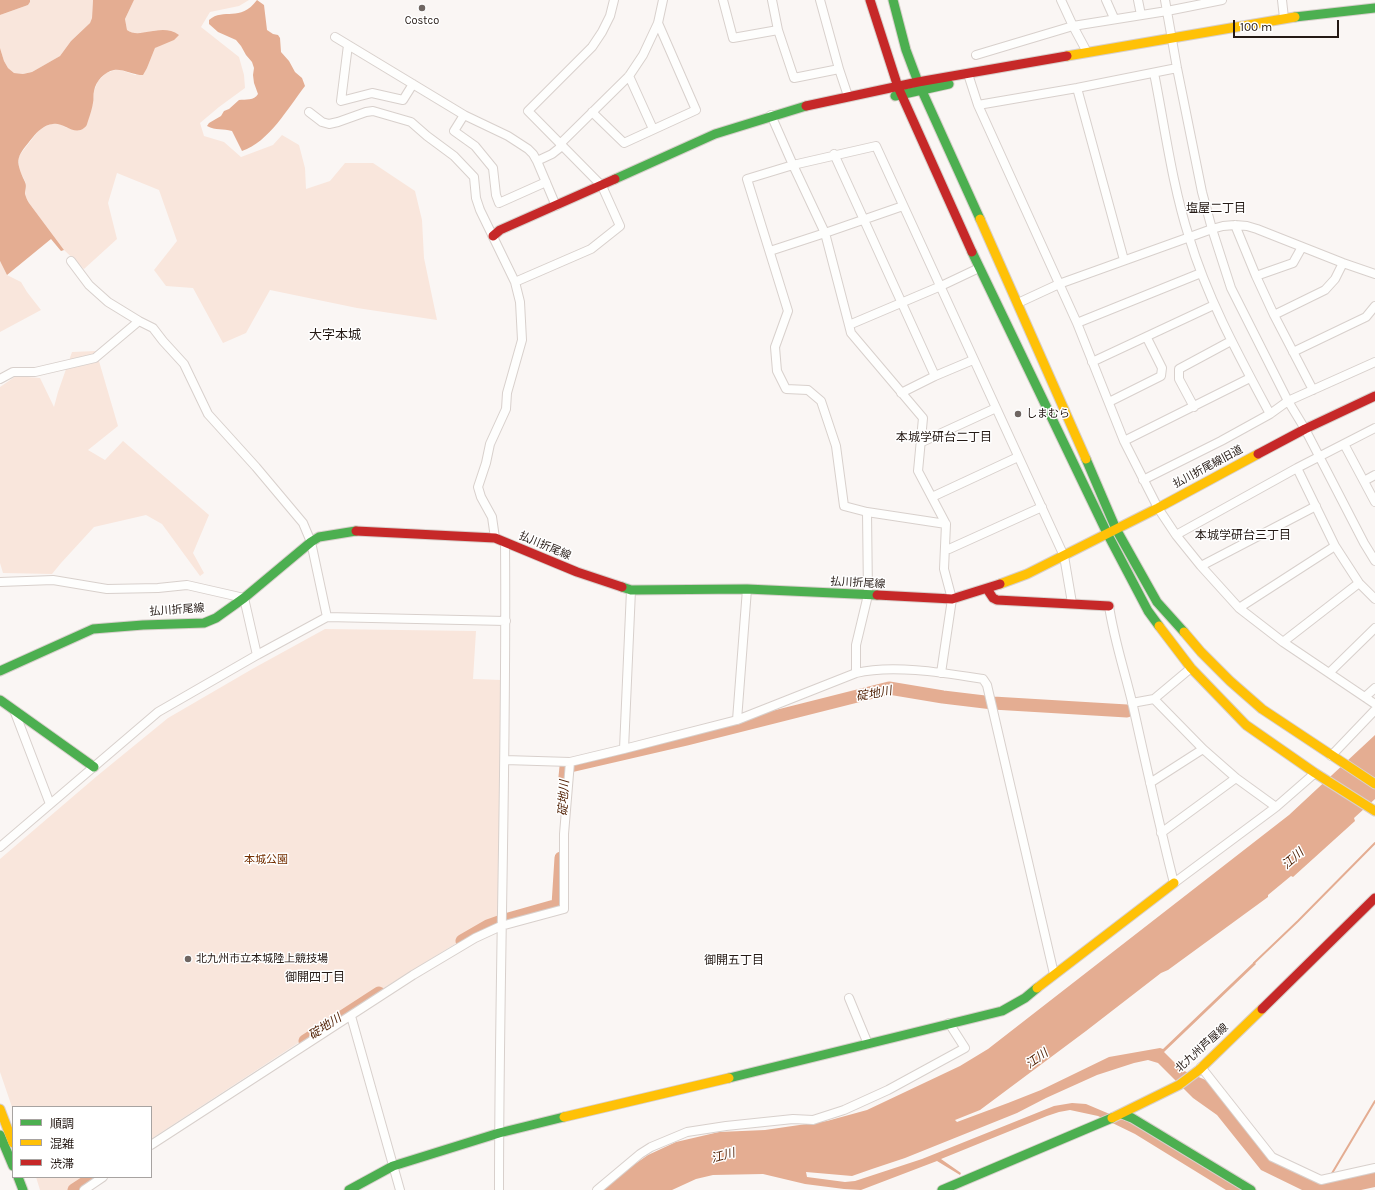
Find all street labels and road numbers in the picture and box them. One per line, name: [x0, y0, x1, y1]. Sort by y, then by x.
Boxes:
street label: 払川折尾線旧道: [1171, 443, 1245, 491]
street label: 払川折尾線: [517, 529, 573, 563]
street label: 払川折尾線: [830, 575, 886, 591]
street label: 払川折尾線: [149, 601, 205, 619]
street label: 北九州芦屋線: [1173, 1021, 1231, 1075]

